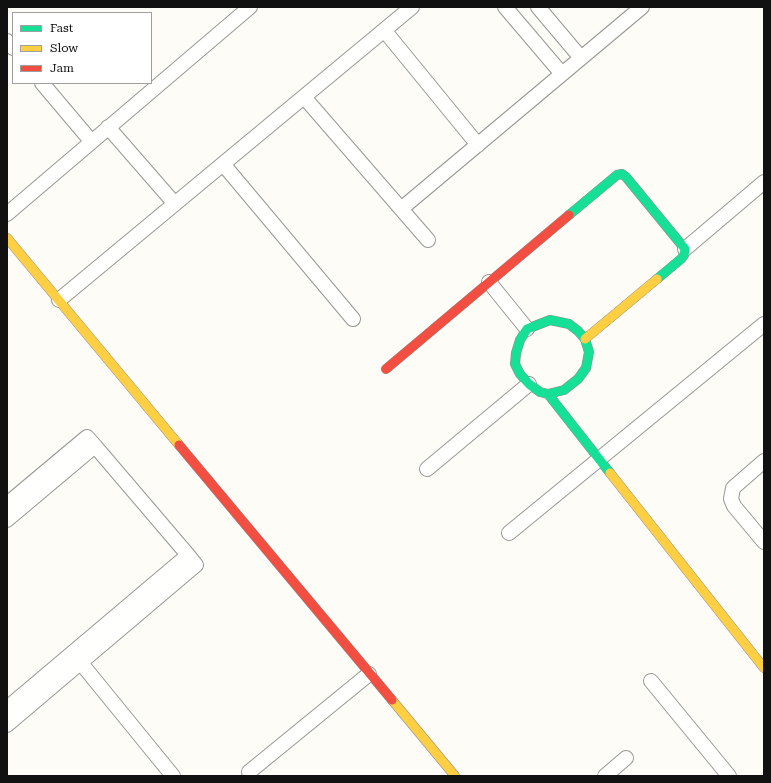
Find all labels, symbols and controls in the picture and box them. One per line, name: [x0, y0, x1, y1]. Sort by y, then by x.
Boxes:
legend: [12, 12, 152, 84]
text: Fast: [50, 21, 73, 35]
text: Slow: [50, 41, 78, 55]
text: Jam: [50, 61, 74, 75]

